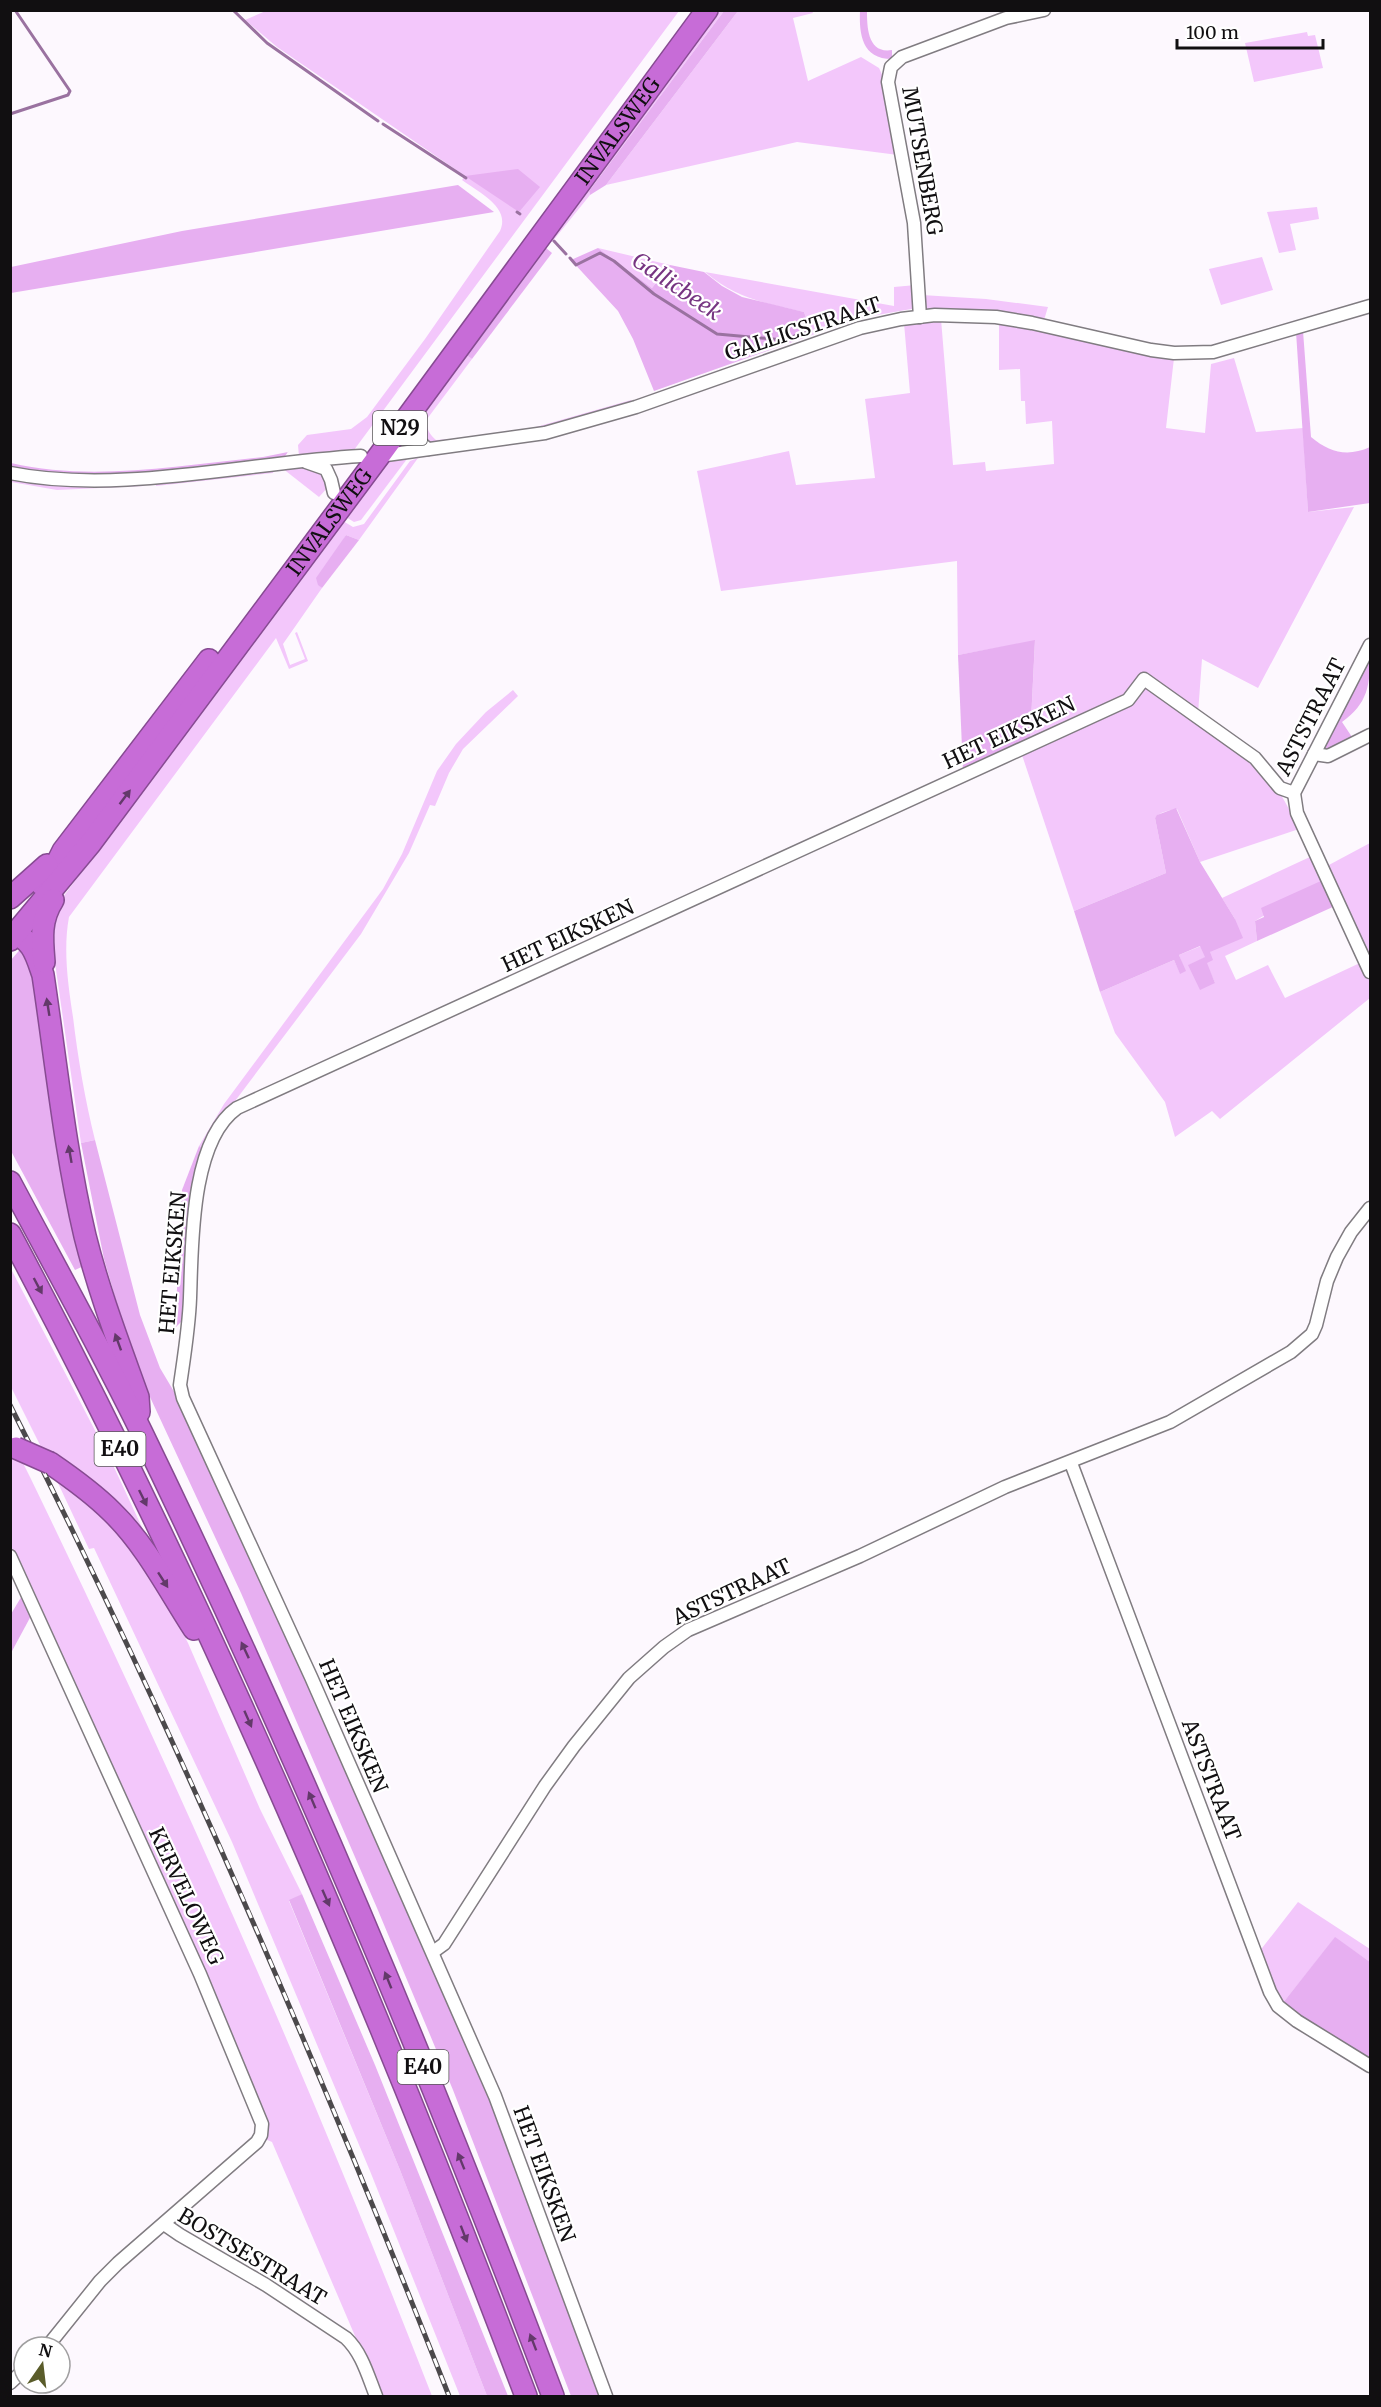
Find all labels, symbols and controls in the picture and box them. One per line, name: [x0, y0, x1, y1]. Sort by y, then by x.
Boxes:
scale bar: [1177, 12, 1322, 50]
text: 100 m: [1186, 21, 1239, 44]
street label: INVALSWEG: [569, 72, 666, 190]
street label: MUTSENBERG: [896, 85, 949, 237]
water label: Gallicbeek: [627, 246, 727, 326]
street label: GALLICSTRAAT: [721, 290, 885, 366]
road number: N29: [373, 411, 427, 445]
street label: INVALSWEG: [280, 463, 378, 581]
street label: ASTSTRAAT: [1269, 653, 1352, 781]
street label: HET EIKSKEN: [938, 690, 1079, 775]
one-way arrow: [118, 789, 130, 804]
street label: HET EIKSKEN: [497, 893, 638, 978]
one-way arrow: [43, 998, 52, 1017]
one-way arrow: [65, 1144, 74, 1163]
street label: HET EIKSKEN: [153, 1191, 192, 1335]
one-way arrow: [33, 1277, 43, 1294]
one-way arrow: [112, 1333, 122, 1351]
road number: E40: [94, 1432, 146, 1466]
one-way arrow: [138, 1489, 148, 1507]
street label: ASTSTRAAT: [667, 1552, 796, 1631]
one-way arrow: [157, 1572, 168, 1588]
one-way arrow: [240, 1641, 249, 1658]
street label: HET EIKSKEN: [313, 1655, 394, 1797]
one-way arrow: [243, 1711, 253, 1729]
street label: ASTSTRAAT: [1176, 1714, 1247, 1845]
one-way arrow: [307, 1791, 317, 1809]
street label: KERVELOWEG: [143, 1823, 230, 1969]
one-way arrow: [322, 1889, 331, 1906]
one-way arrow: [383, 1970, 393, 1988]
road number: E40: [398, 2050, 448, 2084]
street label: HET EIKSKEN: [507, 2102, 582, 2246]
one-way arrow: [456, 2151, 466, 2169]
street label: BOSTSESTRAAT: [173, 2202, 332, 2312]
one-way arrow: [459, 2225, 469, 2243]
one-way arrow: [527, 2333, 537, 2351]
north arrow: [12, 2335, 72, 2395]
text: N: [37, 2339, 55, 2362]

